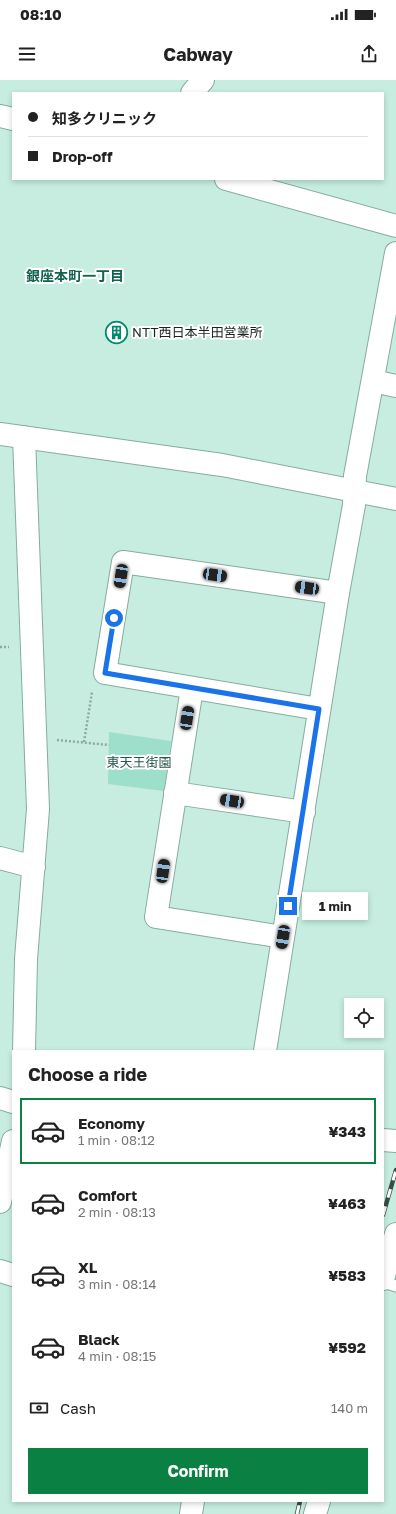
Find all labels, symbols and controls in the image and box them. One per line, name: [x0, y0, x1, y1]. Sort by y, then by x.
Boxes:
text: 08:10: [20, 5, 62, 23]
icon: menu: [16, 43, 38, 65]
text: Cabway: [163, 43, 233, 65]
icon: share: [358, 43, 380, 65]
text: 知多クリニック: [52, 109, 157, 127]
text: Drop-off: [52, 147, 112, 165]
district label: 銀座本町一丁目: [26, 267, 124, 284]
building icon: NTT西日本半田営業所: [103, 319, 129, 345]
place label: NTT西日本半田営業所: [132, 324, 263, 340]
car: [113, 563, 129, 589]
car: [202, 567, 228, 583]
car: [294, 580, 320, 596]
route start: [105, 609, 123, 627]
car: [179, 705, 195, 731]
park label: 東天王街園: [106, 754, 172, 770]
car: [219, 793, 245, 809]
car: [155, 858, 171, 884]
callout: 1 min: [302, 892, 368, 920]
route end: [279, 897, 297, 915]
text: 1 min: [319, 898, 351, 914]
car: [275, 924, 291, 950]
map controls: [344, 998, 384, 1038]
button: locate: [344, 998, 384, 1038]
text: Choose a ride: [28, 1063, 147, 1085]
icon: car: [30, 1113, 66, 1149]
text: Economy: [78, 1114, 145, 1132]
text: ¥343: [328, 1122, 366, 1140]
text: 1 min · 08:12: [78, 1132, 155, 1148]
icon: car: [30, 1185, 66, 1221]
text: Comfort: [78, 1186, 137, 1204]
text: ¥463: [328, 1194, 366, 1212]
text: 2 min · 08:13: [78, 1204, 156, 1220]
icon: car: [30, 1257, 66, 1293]
text: XL: [78, 1258, 97, 1276]
text: ¥583: [328, 1266, 366, 1284]
text: 3 min · 08:14: [78, 1276, 156, 1292]
icon: car: [30, 1329, 66, 1365]
text: Black: [78, 1330, 120, 1348]
text: ¥592: [328, 1338, 366, 1356]
text: 4 min · 08:15: [78, 1348, 156, 1364]
icon: cash: [28, 1397, 50, 1419]
text: Cash: [60, 1399, 96, 1417]
text: 140 m: [331, 1400, 368, 1416]
button: Confirm: [28, 1448, 368, 1494]

